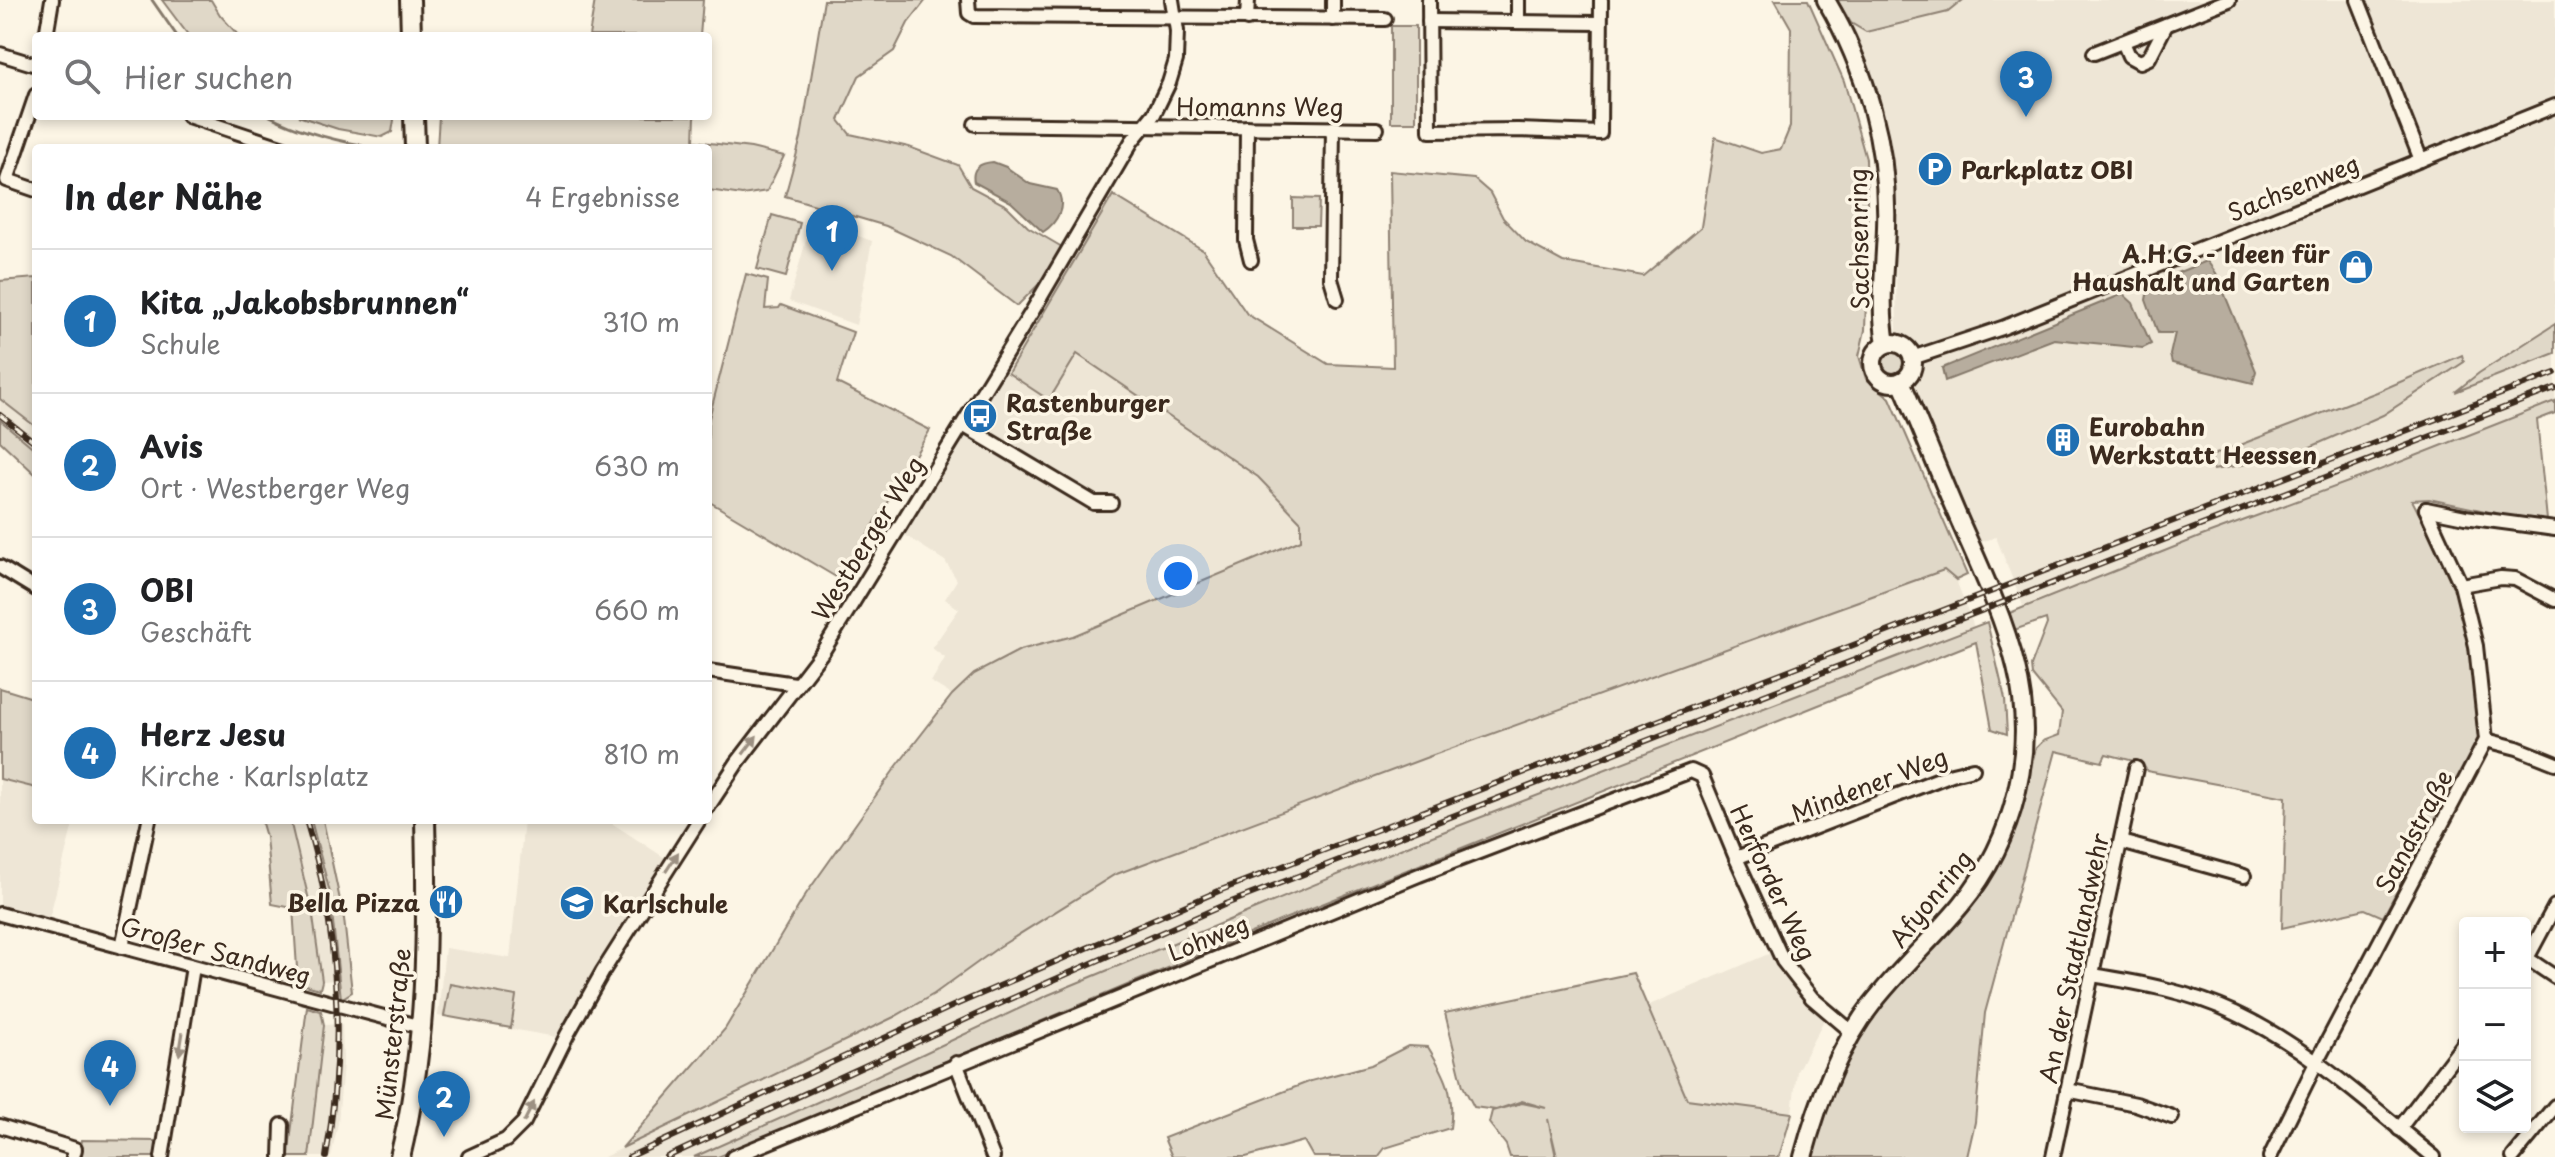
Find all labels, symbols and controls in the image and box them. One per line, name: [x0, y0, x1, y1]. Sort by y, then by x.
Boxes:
search box: [32, 32, 712, 120]
pin: 3: [2000, 51, 2052, 117]
icon: search: [60, 54, 104, 98]
text: Hier suchen: [124, 54, 293, 99]
street label: Homanns Weg: [1176, 88, 1344, 124]
street label: Sachsenweg: [2222, 144, 2364, 230]
parking icon: Parkplatz OBI: [1916, 150, 1954, 188]
place label: Parkplatz OBI: [1961, 151, 2133, 187]
street label: Sachsenring: [1839, 168, 1877, 310]
text: In der Nähe: [64, 170, 262, 222]
text: 4 Ergebnisse: [525, 177, 680, 216]
pin: 1: [806, 205, 858, 271]
place label: A.H.G. - Ideen für Haushalt und Garten: [2072, 235, 2331, 299]
shop icon: A.H.G. - Ideen für Haushalt und Garten: [2337, 248, 2375, 286]
text: Kita „Jakobsbrunnen“: [140, 279, 469, 324]
text: 1: [84, 302, 96, 341]
text: 310 m: [602, 302, 680, 341]
text: Schule: [140, 324, 221, 363]
place label: Rastenburger Straße: [1006, 384, 1171, 448]
bus stop icon: Rastenburger Straße: [961, 397, 999, 435]
place label: Eurobahn Werkstatt Heessen: [2089, 408, 2317, 472]
building icon: Eurobahn Werkstatt Heessen: [2044, 421, 2082, 459]
text: Avis: [140, 423, 203, 468]
text: 2: [81, 446, 99, 485]
text: 630 m: [594, 446, 680, 485]
street label: Westberger Weg: [802, 449, 932, 627]
text: Ort · Westberger Weg: [140, 468, 410, 507]
your location: [1158, 556, 1198, 596]
text: OBI: [140, 567, 194, 612]
text: 3: [81, 590, 99, 629]
text: 660 m: [594, 590, 680, 629]
text: Geschäft: [140, 612, 252, 651]
text: Herz Jesu: [140, 711, 286, 756]
text: 4: [81, 734, 99, 773]
text: 810 m: [604, 734, 680, 773]
one-way arrow: [742, 734, 758, 755]
street label: Mindener Weg: [1786, 738, 1952, 830]
text: Kirche · Karlsplatz: [140, 756, 368, 795]
street label: Sandstraße: [2365, 763, 2461, 899]
street label: Herforder Weg: [1722, 798, 1826, 966]
street label: An der Stadtlandwehr: [2029, 829, 2117, 1086]
street label: Afyonring: [1880, 842, 1980, 954]
one-way arrow: [664, 851, 678, 873]
restaurant icon: Bella Pizza: [427, 883, 465, 921]
place label: Bella Pizza: [287, 884, 421, 920]
school or university icon: Karlschule: [558, 884, 596, 922]
place label: Karlschule: [603, 885, 728, 921]
street label: Lohweg: [1162, 904, 1254, 970]
street label: Großer Sandweg: [117, 907, 315, 993]
map controls: [2459, 917, 2531, 1133]
button: +: [2459, 917, 2531, 989]
street label: Münsterstraße: [365, 946, 419, 1122]
button: −: [2459, 989, 2531, 1061]
one-way arrow: [174, 1032, 187, 1057]
pin: 4: [84, 1040, 136, 1106]
button: layers: [2459, 1061, 2531, 1133]
pin: 2: [418, 1071, 470, 1137]
one-way arrow: [522, 1100, 536, 1123]

